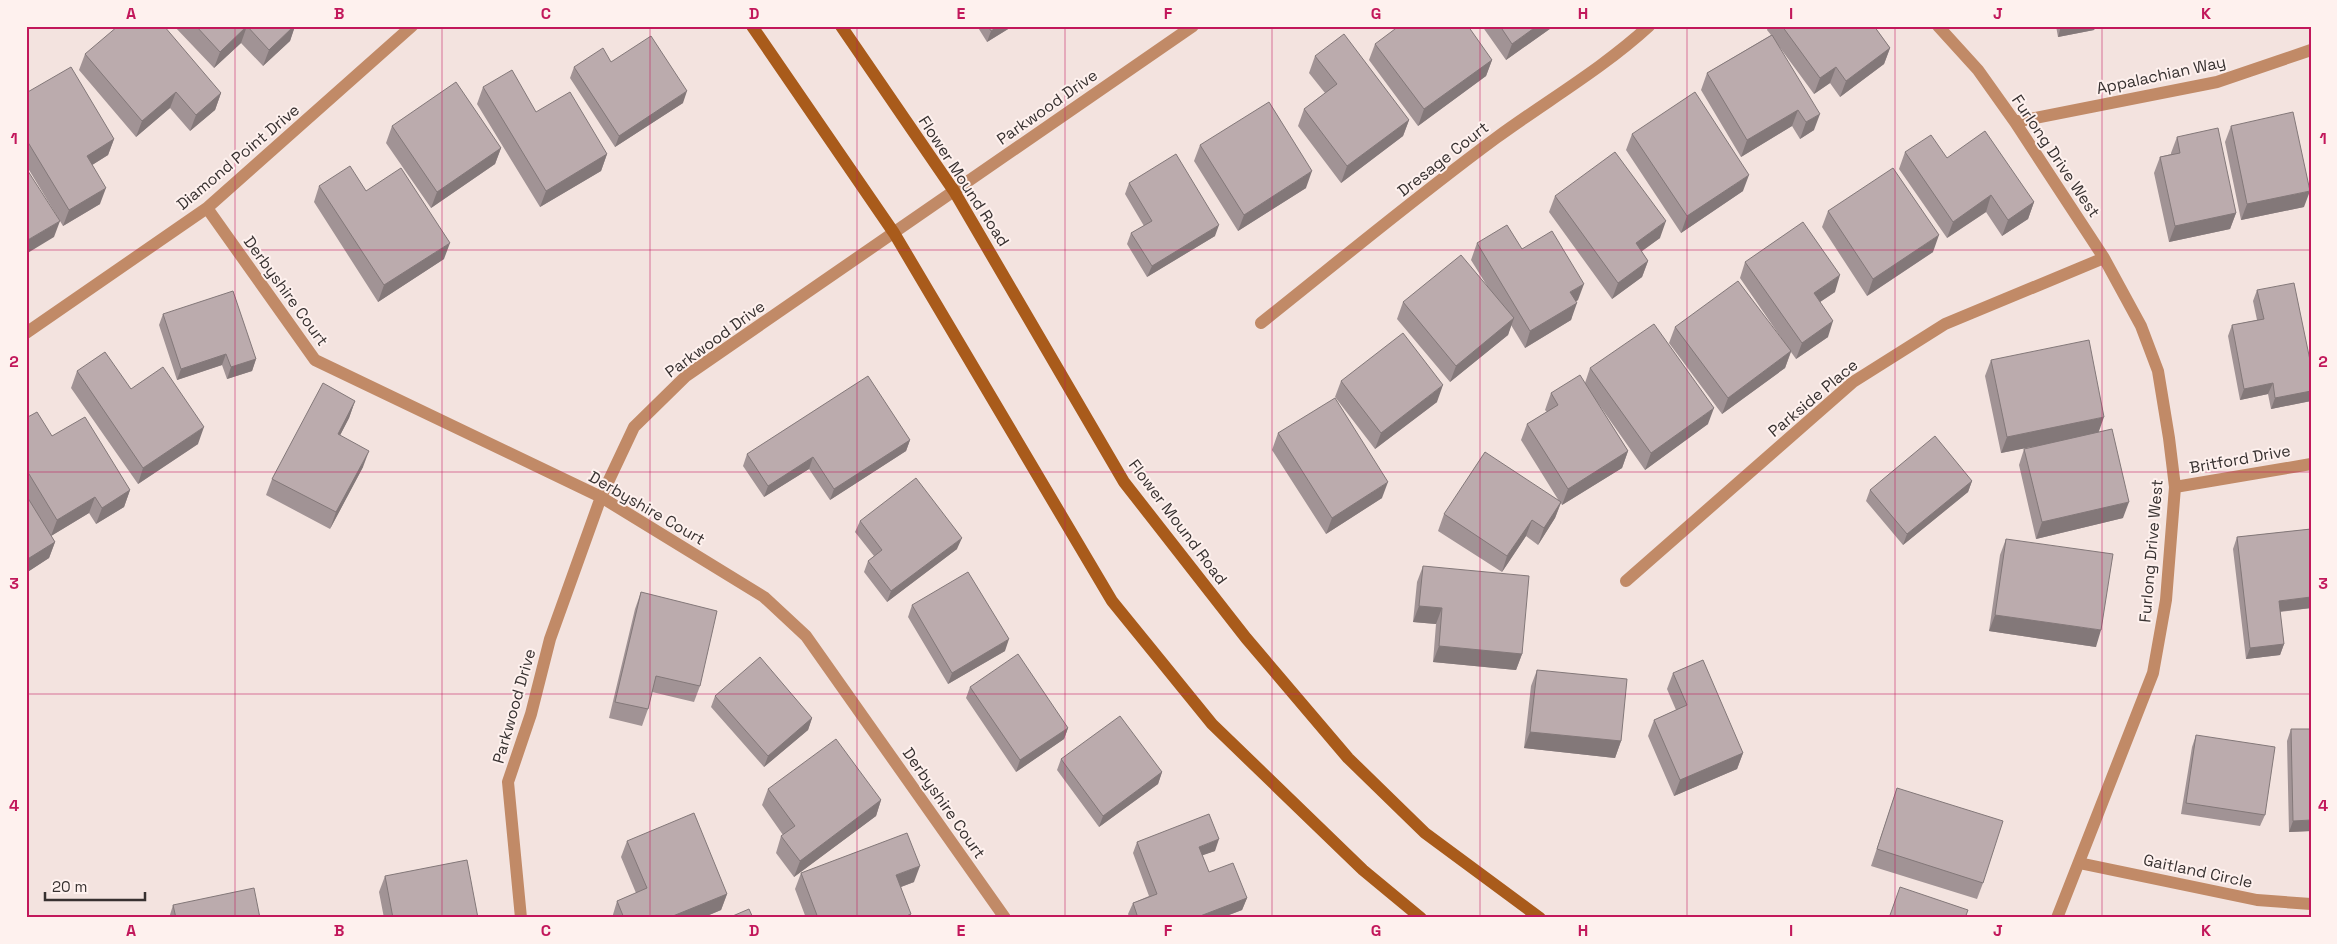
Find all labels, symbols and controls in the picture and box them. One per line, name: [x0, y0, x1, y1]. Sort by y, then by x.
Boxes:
text: A: [126, 3, 136, 24]
text: B: [334, 3, 344, 24]
text: C: [541, 3, 551, 24]
text: D: [749, 3, 759, 24]
text: E: [957, 3, 966, 24]
text: F: [1164, 3, 1173, 24]
text: G: [1371, 3, 1381, 24]
text: H: [1578, 3, 1588, 24]
text: I: [1789, 3, 1793, 24]
text: J: [1993, 3, 2003, 24]
text: K: [2201, 3, 2211, 24]
street label: Appalachian Way: [2094, 51, 2228, 99]
street label: Parkwood Drive: [992, 64, 1102, 150]
street label: Furlong Drive West: [2007, 91, 2105, 221]
street label: Diamond Point Drive: [172, 99, 304, 215]
street label: Flower Mound Road: [914, 112, 1014, 250]
street label: Dresage Court: [1393, 117, 1493, 201]
text: 1: [10, 128, 18, 149]
text: 1: [2319, 128, 2327, 149]
street label: Derbyshire Court: [239, 232, 333, 350]
street label: Parkwood Drive: [661, 296, 769, 382]
text: 2: [9, 351, 19, 372]
text: 2: [2318, 351, 2328, 372]
street label: Parkside Place: [1764, 354, 1862, 442]
street label: Britford Drive: [2188, 440, 2292, 478]
street label: Flower Mound Road: [1124, 455, 1232, 589]
street label: Derbyshire Court: [585, 466, 709, 550]
street label: Furlong Drive West: [2134, 479, 2168, 623]
text: 3: [9, 573, 19, 594]
text: 3: [2318, 573, 2328, 594]
street label: Parkwood Drive: [488, 646, 540, 766]
street label: Derbyshire Court: [898, 743, 990, 863]
text: 4: [9, 795, 19, 816]
text: 4: [2318, 795, 2328, 816]
street label: Gaitland Circle: [2141, 849, 2255, 893]
scale bar: [45, 869, 145, 901]
text: 20 m: [52, 877, 87, 896]
text: A: [126, 920, 136, 941]
text: B: [334, 920, 344, 941]
text: C: [541, 920, 551, 941]
text: D: [749, 920, 759, 941]
text: E: [957, 920, 966, 941]
text: F: [1164, 920, 1173, 941]
text: G: [1371, 920, 1381, 941]
text: H: [1578, 920, 1588, 941]
text: I: [1789, 920, 1793, 941]
text: J: [1993, 920, 2003, 941]
text: K: [2201, 920, 2211, 941]

